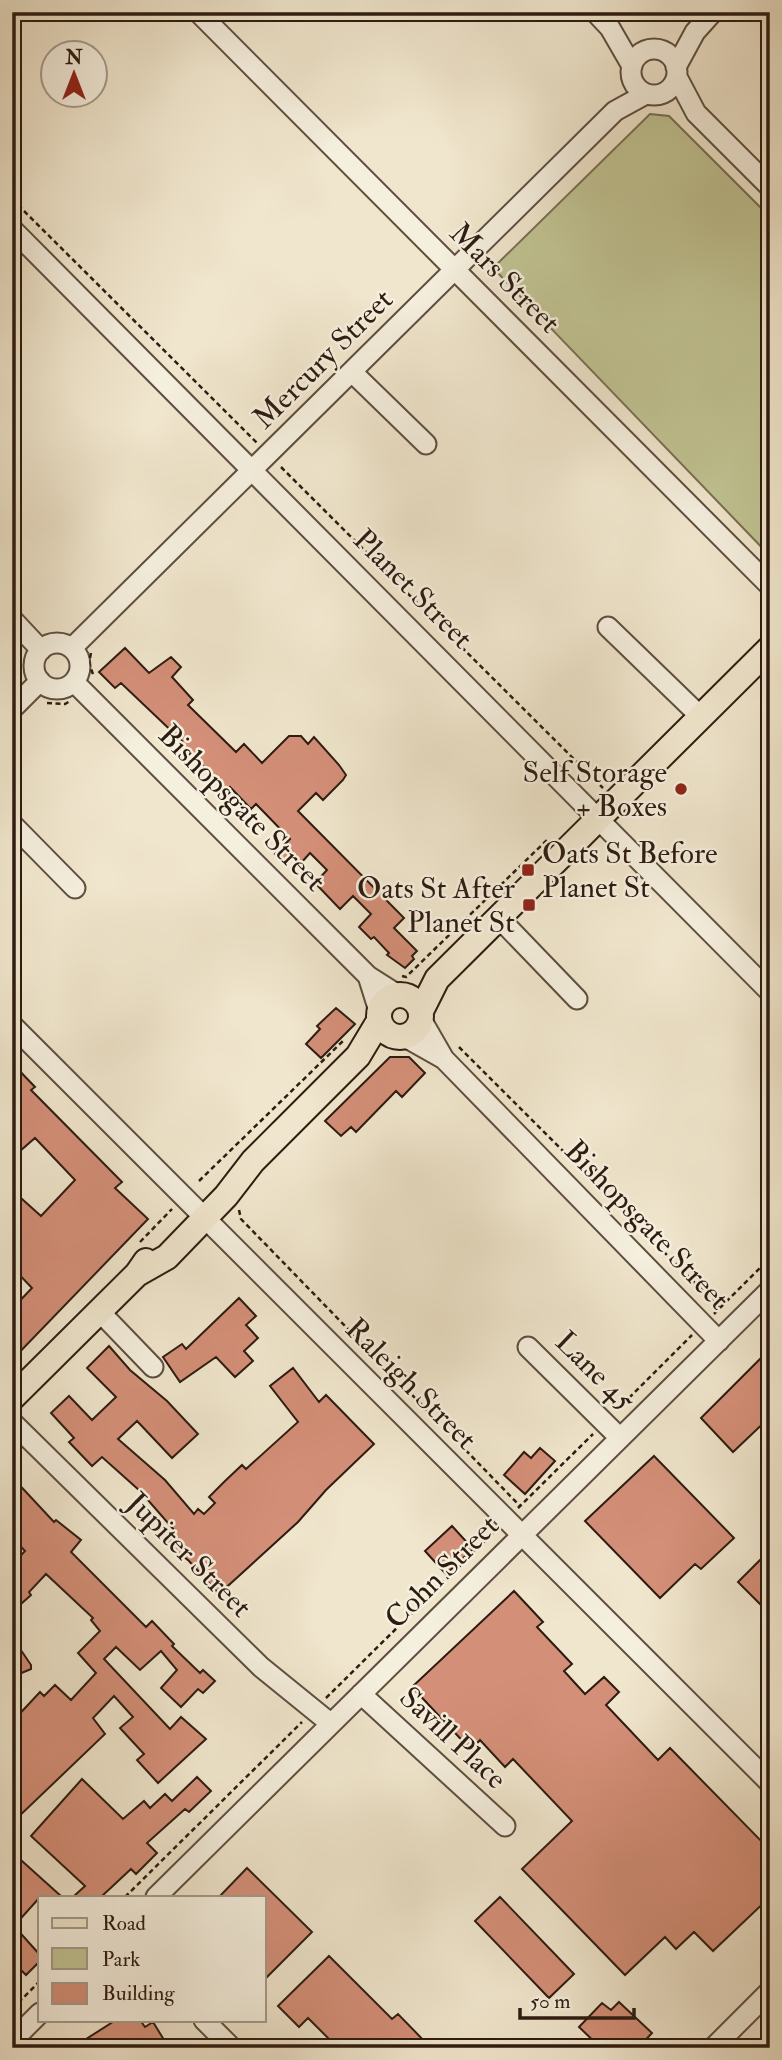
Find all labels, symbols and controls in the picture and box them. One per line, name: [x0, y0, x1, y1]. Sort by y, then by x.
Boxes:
north arrow: [38, 38, 108, 108]
text: N: [64, 46, 83, 70]
street label: Mars Street: [442, 215, 568, 341]
street label: Mercury Street: [245, 281, 401, 437]
street label: Planet Street: [345, 521, 481, 657]
street label: Bishopsgate Street: [151, 717, 334, 900]
place label: Self Storage + Boxes: [522, 754, 667, 825]
marker: Self Storage + Boxes: [673, 781, 689, 797]
place label: Oats St Before Planet St: [542, 835, 718, 906]
marker: Oats St Before Planet St: [520, 862, 536, 878]
place label: Oats St After Planet St: [357, 870, 515, 941]
marker: Oats St After Planet St: [521, 897, 537, 913]
street label: Bishopsgate Street: [557, 1133, 737, 1318]
street label: Raleigh Street: [337, 1310, 485, 1458]
street label: Lane 45: [547, 1323, 643, 1419]
street label: Jupiter Street: [118, 1484, 260, 1626]
street label: Cohn Street: [377, 1507, 507, 1637]
street label: Savill Place: [392, 1679, 514, 1797]
legend: [38, 1896, 266, 2022]
text: Road: [102, 1910, 147, 1937]
text: Park: [102, 1946, 140, 1973]
scale bar: [520, 1976, 633, 2020]
text: Building: [102, 1980, 175, 2007]
text: 50 m: [530, 1988, 571, 2015]

